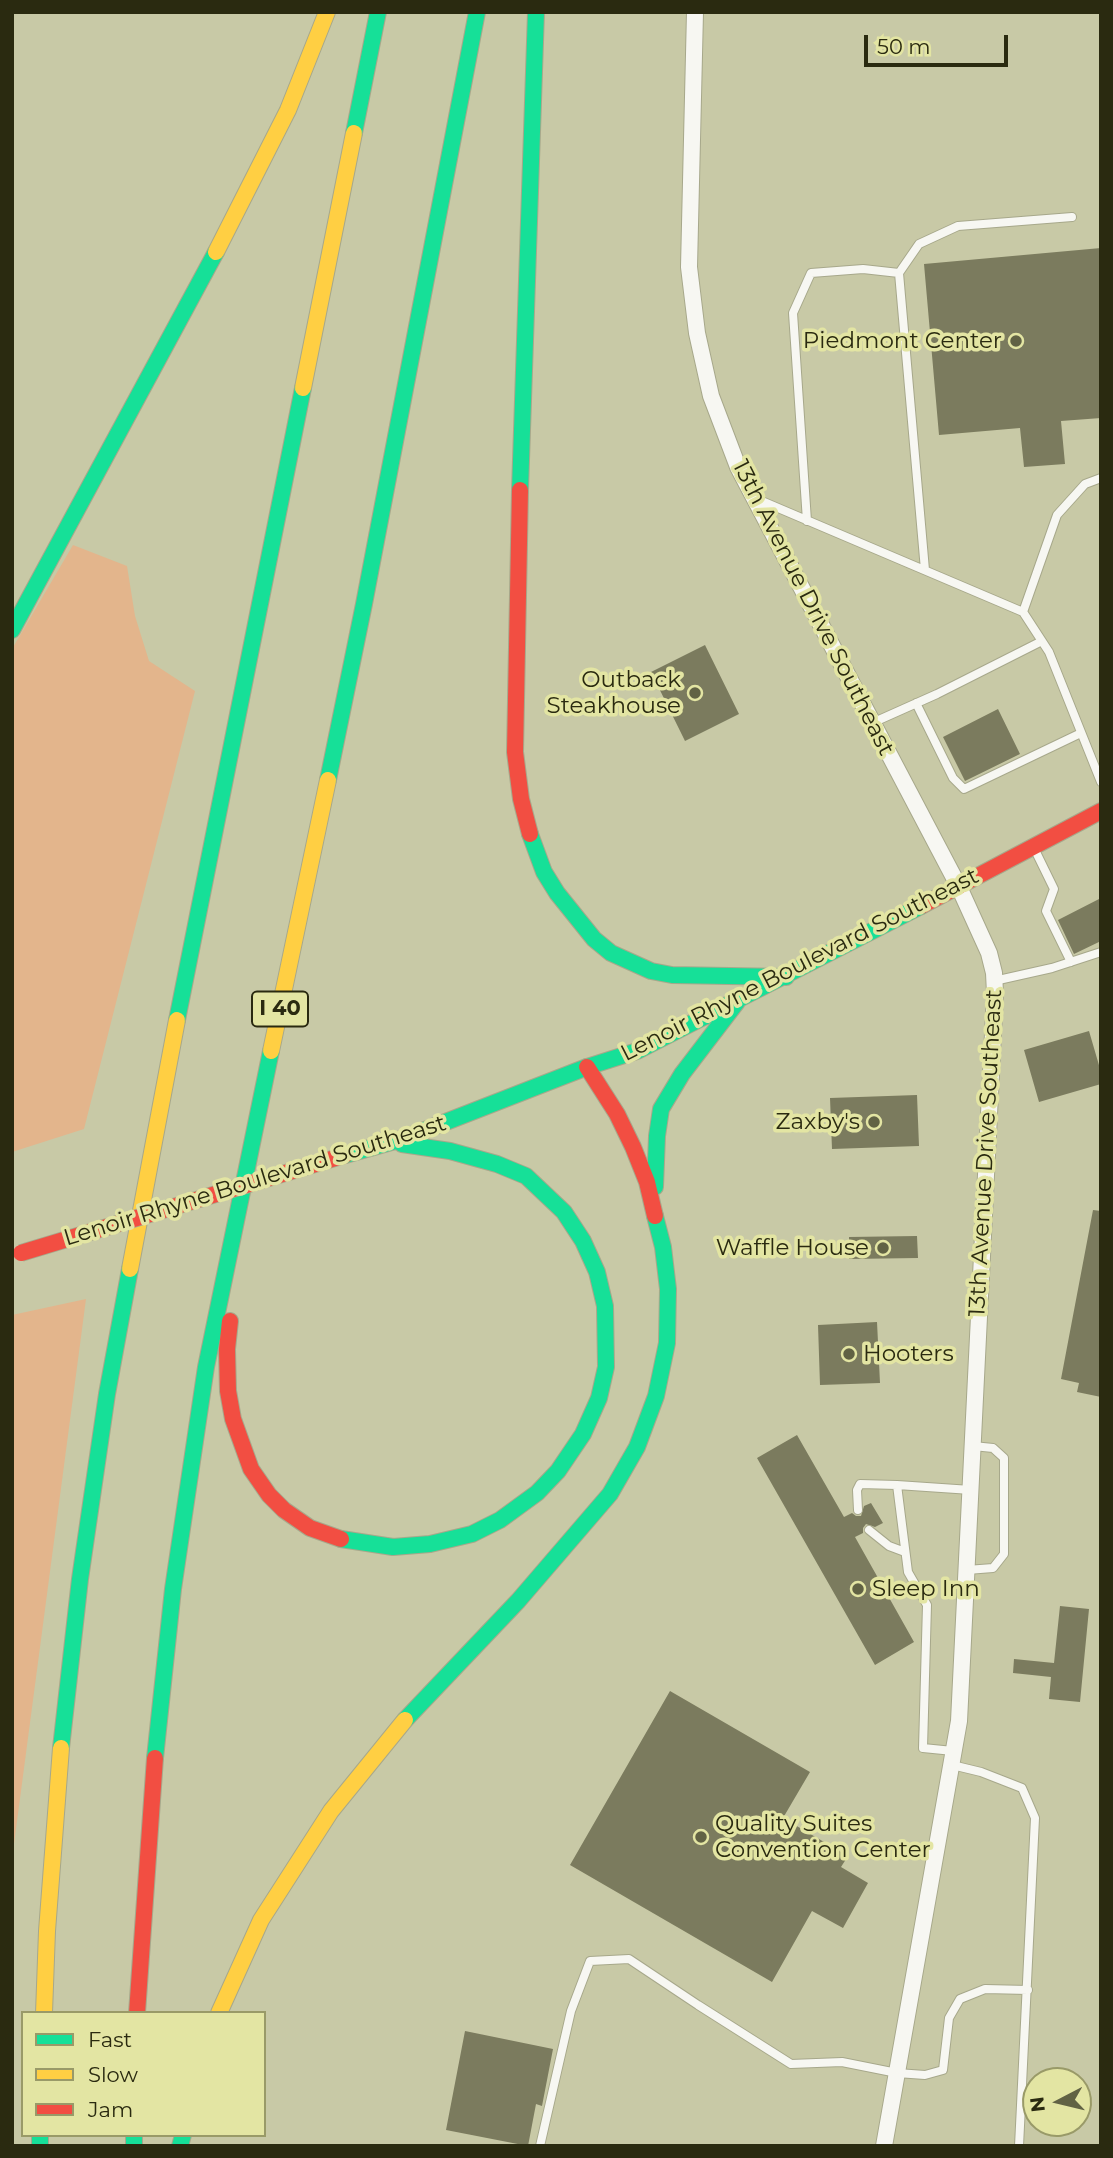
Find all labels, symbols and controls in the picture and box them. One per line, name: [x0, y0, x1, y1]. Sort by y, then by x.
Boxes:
scale bar: [868, 21, 1012, 65]
text: 50 m: [877, 34, 931, 59]
place label: Piedmont Center: [803, 327, 1002, 355]
marker: Piedmont Center: [1008, 333, 1024, 349]
street label: 13th Avenue Drive Southeast: [726, 456, 900, 760]
place label: Outback Steakhouse: [547, 666, 681, 720]
marker: Outback Steakhouse: [687, 685, 703, 701]
street label: Lenoir Rhyne Boulevard Southeast: [616, 862, 984, 1068]
street label: 13th Avenue Drive Southeast: [964, 989, 1008, 1317]
road number: I 40: [252, 992, 308, 1026]
place label: Zaxby's: [776, 1108, 860, 1136]
street label: Lenoir Rhyne Boulevard Southeast: [61, 1110, 449, 1252]
marker: Zaxby's: [866, 1114, 882, 1130]
place label: Waffle House: [716, 1234, 869, 1262]
marker: Waffle House: [875, 1240, 891, 1256]
place label: Hooters: [863, 1340, 954, 1368]
marker: Hooters: [841, 1346, 857, 1362]
place label: Sleep Inn: [872, 1575, 980, 1603]
marker: Sleep Inn: [850, 1581, 866, 1597]
place label: Quality Suites Convention Center: [715, 1810, 931, 1864]
marker: Quality Suites Convention Center: [693, 1829, 709, 1845]
legend: [21, 2011, 266, 2137]
text: Fast: [88, 2027, 132, 2052]
text: Slow: [88, 2062, 138, 2087]
north arrow: [1022, 2067, 1092, 2137]
text: N: [1025, 2095, 1050, 2113]
text: Jam: [88, 2097, 133, 2122]

